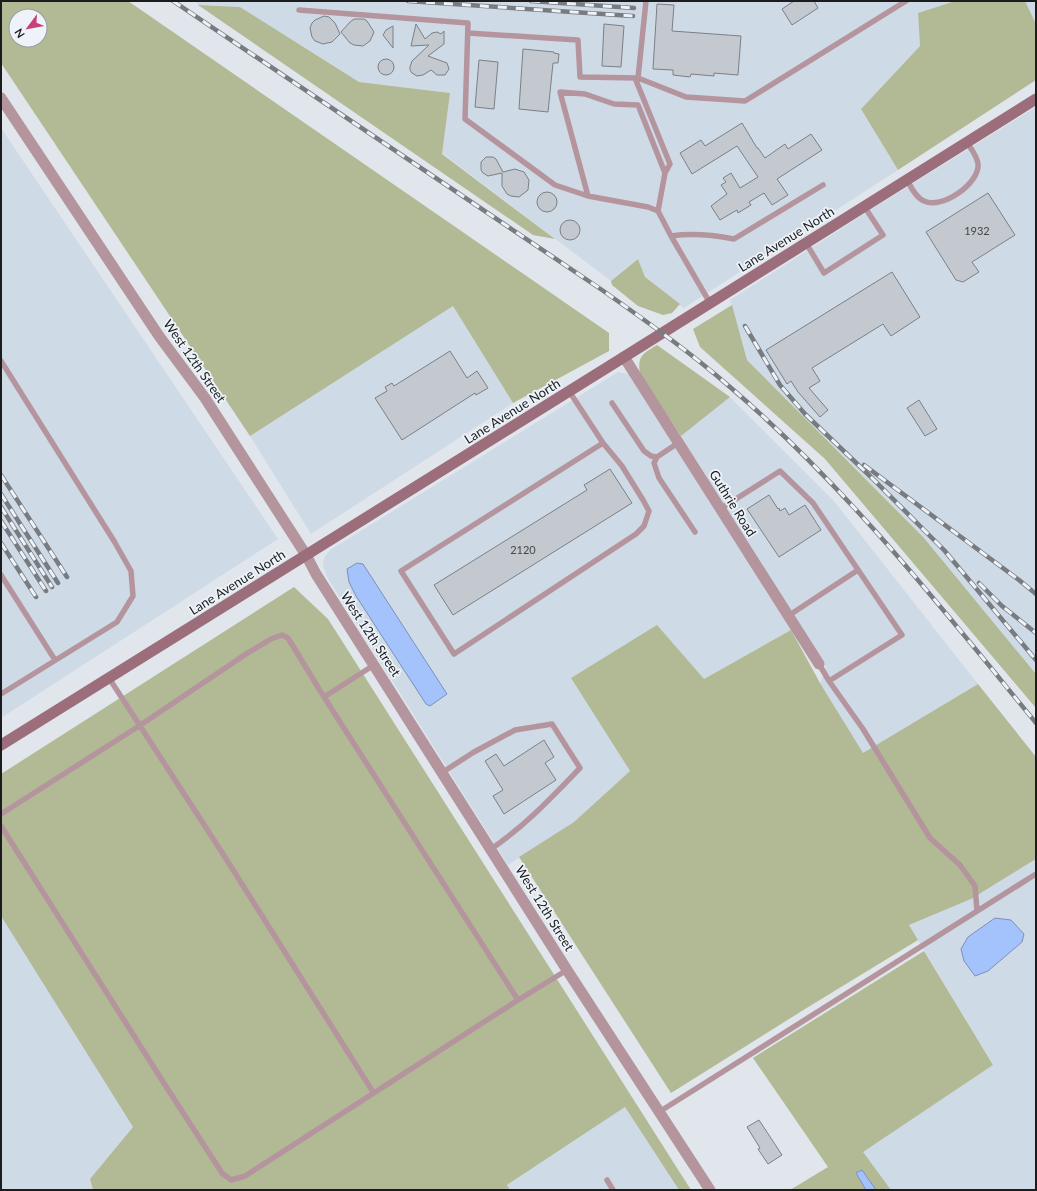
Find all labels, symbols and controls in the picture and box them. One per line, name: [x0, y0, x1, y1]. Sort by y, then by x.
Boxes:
north arrow: [8, 8, 48, 48]
text: N: [11, 27, 27, 41]
street label: Lane Avenue North: [735, 203, 837, 275]
house number: 1932: [964, 224, 990, 237]
street label: West 12th Street: [160, 316, 230, 406]
street label: Lane Avenue North: [461, 375, 563, 447]
street label: Guthrie Road: [706, 467, 760, 539]
house number: 2120: [510, 543, 536, 556]
street label: Lane Avenue North: [186, 546, 288, 618]
street label: West 12th Street: [338, 589, 405, 680]
street label: West 12th Street: [512, 862, 578, 954]

